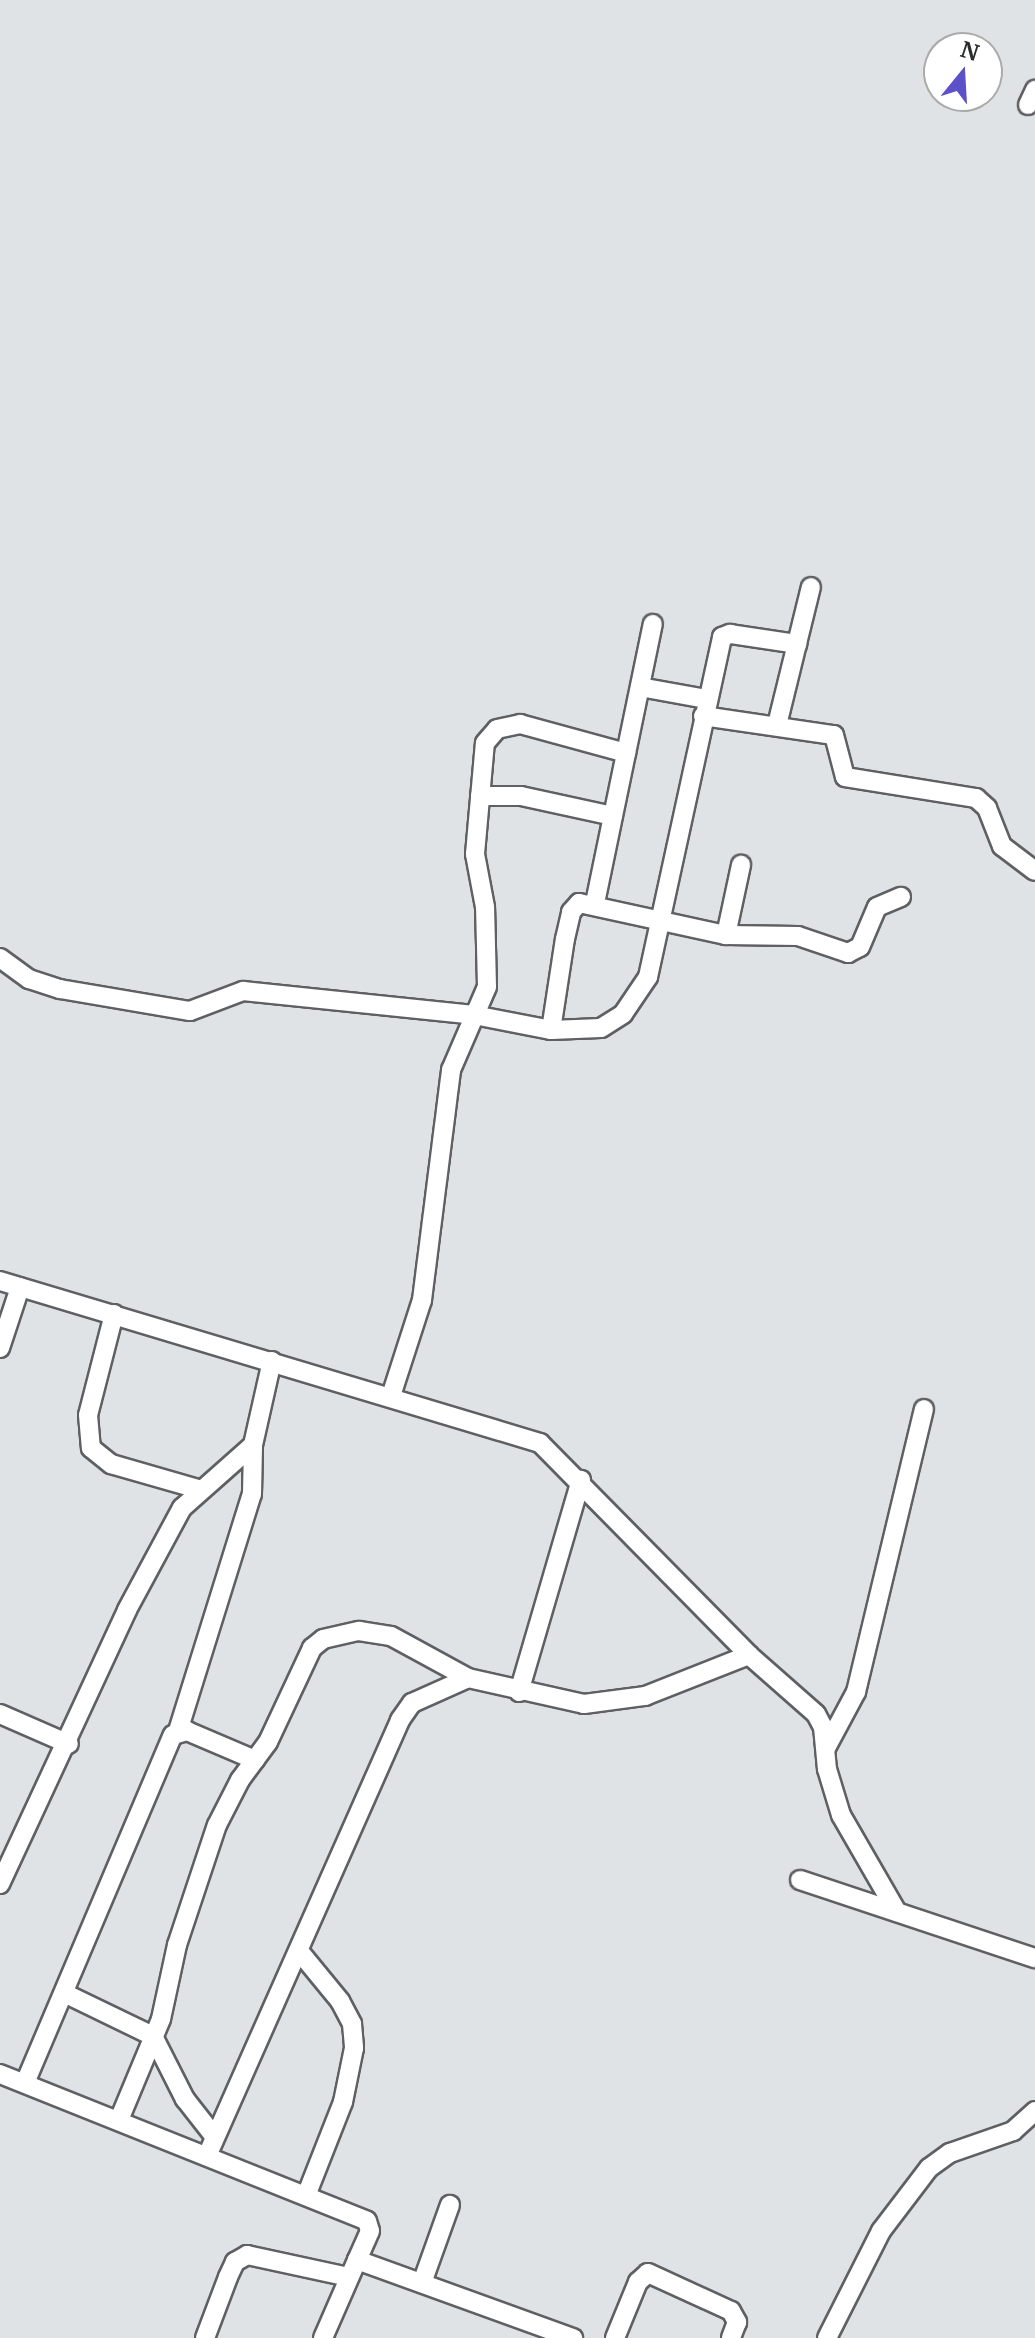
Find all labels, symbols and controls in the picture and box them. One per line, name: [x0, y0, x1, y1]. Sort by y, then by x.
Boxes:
north arrow: [923, 32, 1003, 112]
text: N: [957, 35, 982, 67]

